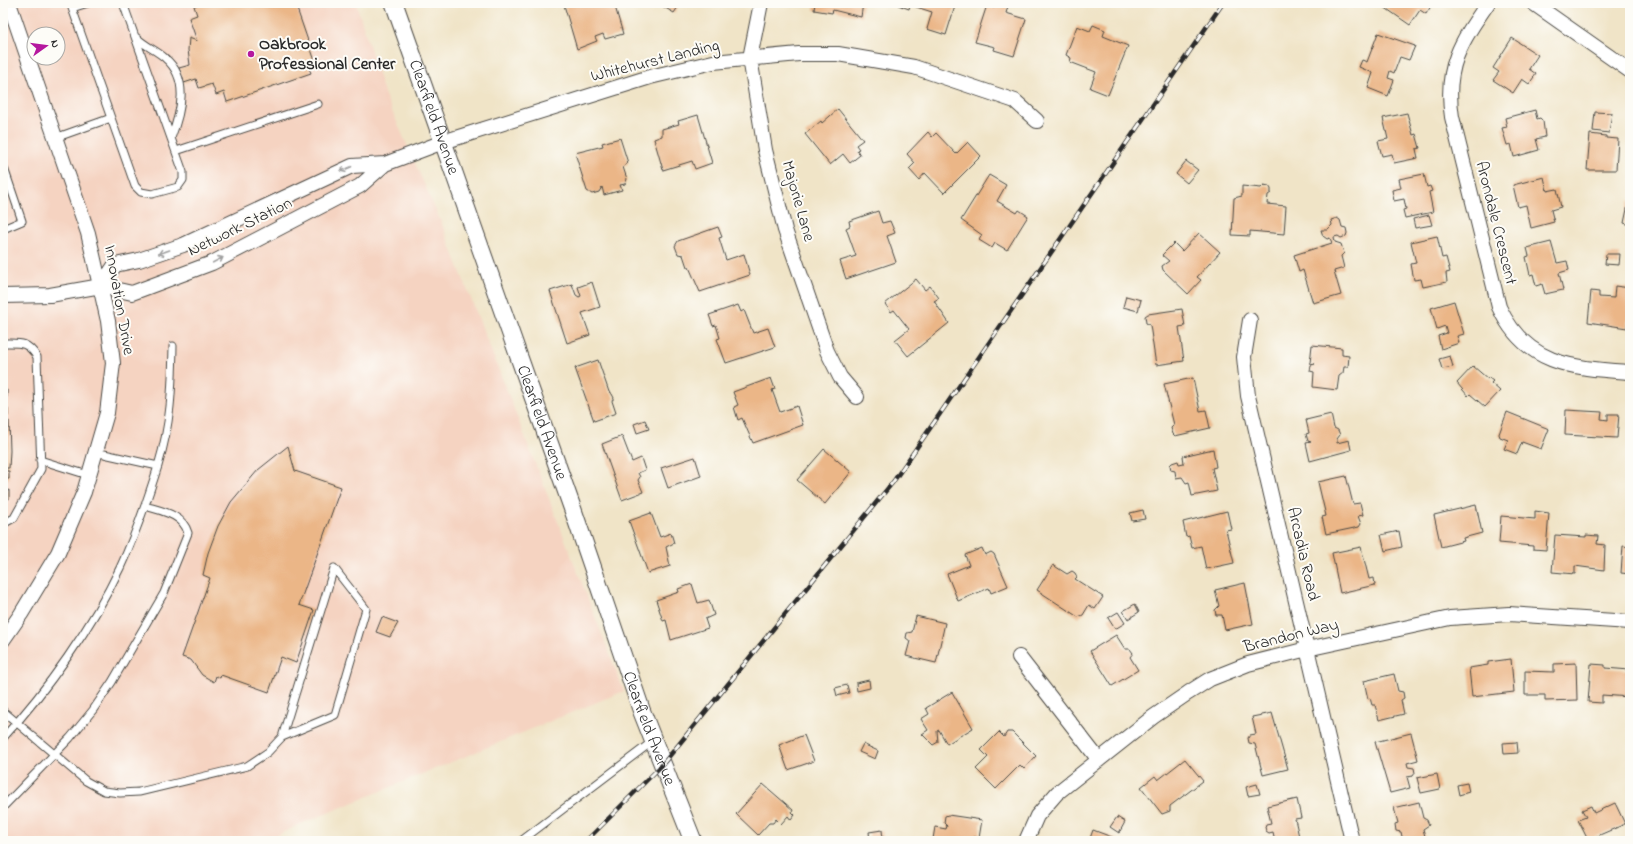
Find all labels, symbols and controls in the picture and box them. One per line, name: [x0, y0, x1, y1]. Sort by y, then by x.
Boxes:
north arrow: [26, 26, 66, 66]
place label: Oakbrook Professional Center: [259, 32, 396, 77]
street label: Whitehurst Landing: [588, 33, 722, 91]
text: N: [46, 38, 63, 49]
marker: Oakbrook Professional Center: [246, 49, 256, 59]
street label: Clearfield Avenue: [402, 56, 466, 178]
street label: Majorie Lane: [774, 157, 822, 245]
street label: Arondale Crescent: [1469, 159, 1524, 288]
one-way arrow: [341, 165, 353, 173]
street label: Network Station: [184, 191, 296, 263]
street label: Innovation Drive: [97, 243, 141, 357]
one-way arrow: [159, 248, 171, 256]
one-way arrow: [212, 256, 224, 263]
street label: Clearfield Avenue: [510, 362, 574, 484]
street label: Arcadia Road: [1280, 505, 1326, 604]
street label: Brandon Way: [1240, 612, 1341, 661]
street label: Clearfield Avenue: [616, 668, 682, 790]

